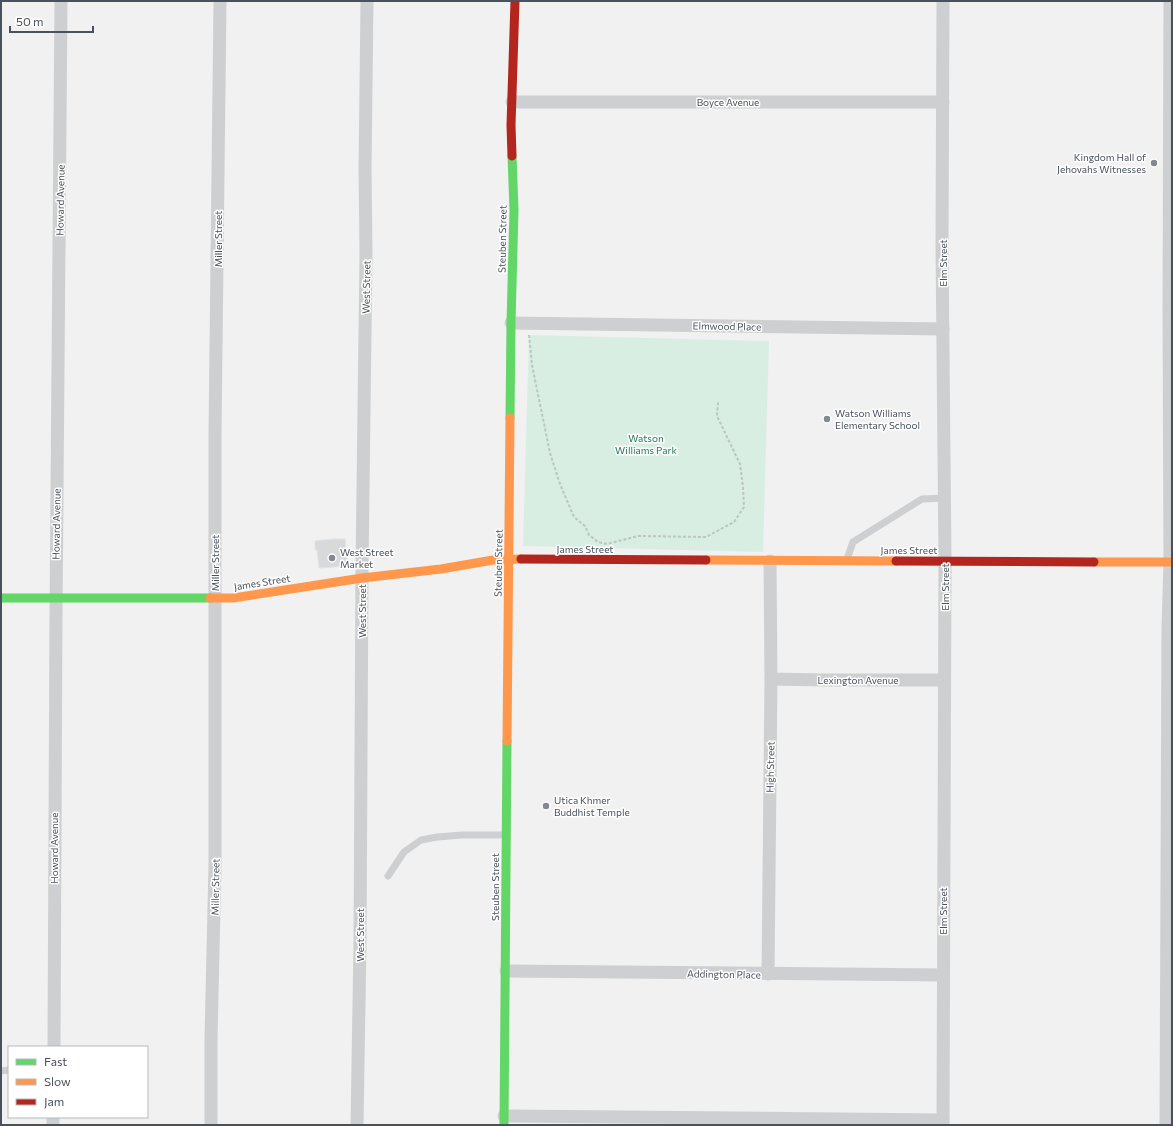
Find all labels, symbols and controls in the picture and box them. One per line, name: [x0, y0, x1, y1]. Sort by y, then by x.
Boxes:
scale bar: [10, 8, 93, 34]
text: 50 m: [16, 14, 44, 28]
street label: Boyce Avenue: [697, 96, 759, 108]
place label: Kingdom Hall of Jehovahs Witnesses: [1057, 151, 1146, 175]
marker: Kingdom Hall of Jehovahs Witnesses: [1149, 158, 1159, 168]
street label: Howard Avenue: [53, 164, 67, 236]
street label: Steuben Street: [495, 205, 509, 273]
street label: Miller Street: [212, 211, 224, 267]
street label: Elm Street: [937, 239, 949, 287]
street label: West Street: [360, 260, 372, 314]
street label: Elmwood Place: [692, 319, 762, 333]
place label: Watson Williams Elementary School: [835, 407, 920, 431]
marker: Watson Williams Elementary School: [822, 414, 832, 424]
park label: Watson Williams Park: [615, 432, 677, 456]
street label: Howard Avenue: [49, 488, 63, 560]
street label: Steuben Street: [491, 529, 505, 597]
street label: Miller Street: [209, 535, 221, 591]
street label: James Street: [557, 543, 613, 555]
street label: James Street: [881, 544, 937, 556]
place label: West Street Market: [340, 546, 394, 570]
marker: West Street Market: [327, 553, 337, 563]
street label: Elm Street: [939, 563, 951, 611]
street label: James Street: [233, 572, 291, 592]
street label: West Street: [356, 584, 368, 638]
street label: Lexington Avenue: [817, 674, 899, 686]
street label: High Street: [764, 741, 776, 793]
place label: Utica Khmer Buddhist Temple: [554, 794, 630, 818]
marker: Utica Khmer Buddhist Temple: [541, 801, 551, 811]
street label: Howard Avenue: [48, 812, 60, 884]
street label: Steuben Street: [489, 853, 501, 921]
street label: Miller Street: [209, 859, 221, 915]
street label: Elm Street: [937, 887, 949, 935]
street label: West Street: [354, 908, 366, 962]
street label: Addington Place: [687, 967, 761, 981]
legend: [8, 1046, 148, 1118]
text: Fast: [44, 1054, 67, 1068]
text: Slow: [44, 1074, 71, 1088]
text: Jam: [44, 1094, 64, 1109]

